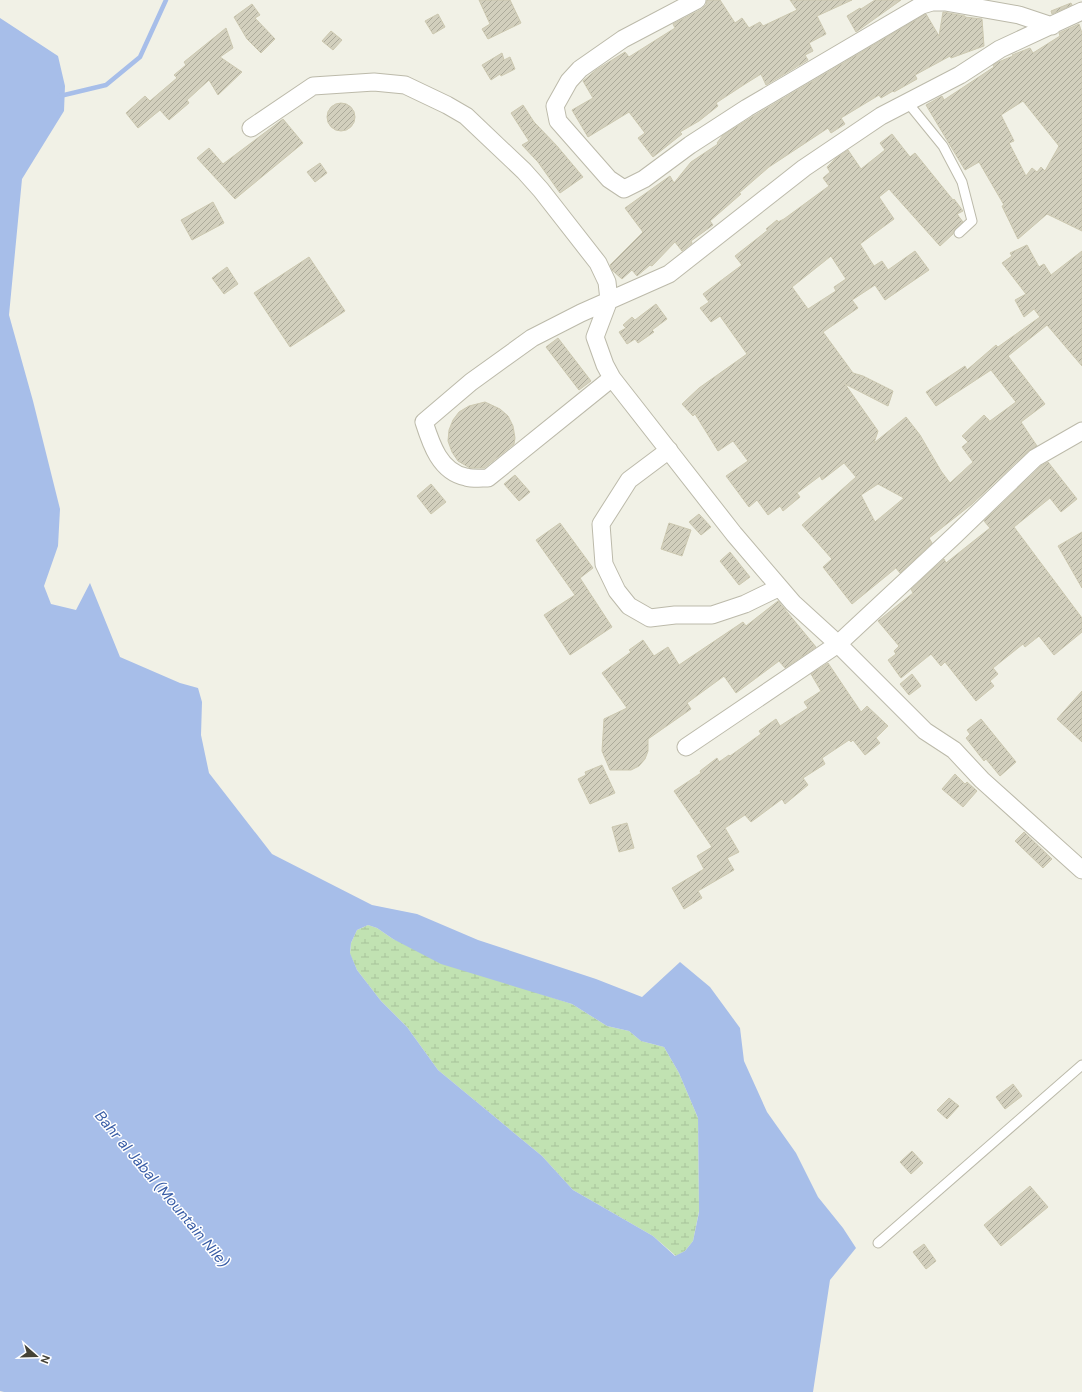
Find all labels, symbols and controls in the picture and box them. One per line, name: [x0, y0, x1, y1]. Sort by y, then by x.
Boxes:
water label: Bahr al Jabal (Mountain Nile): [90, 1106, 234, 1272]
north arrow: [16, 1336, 56, 1376]
text: N: [37, 1353, 53, 1366]

